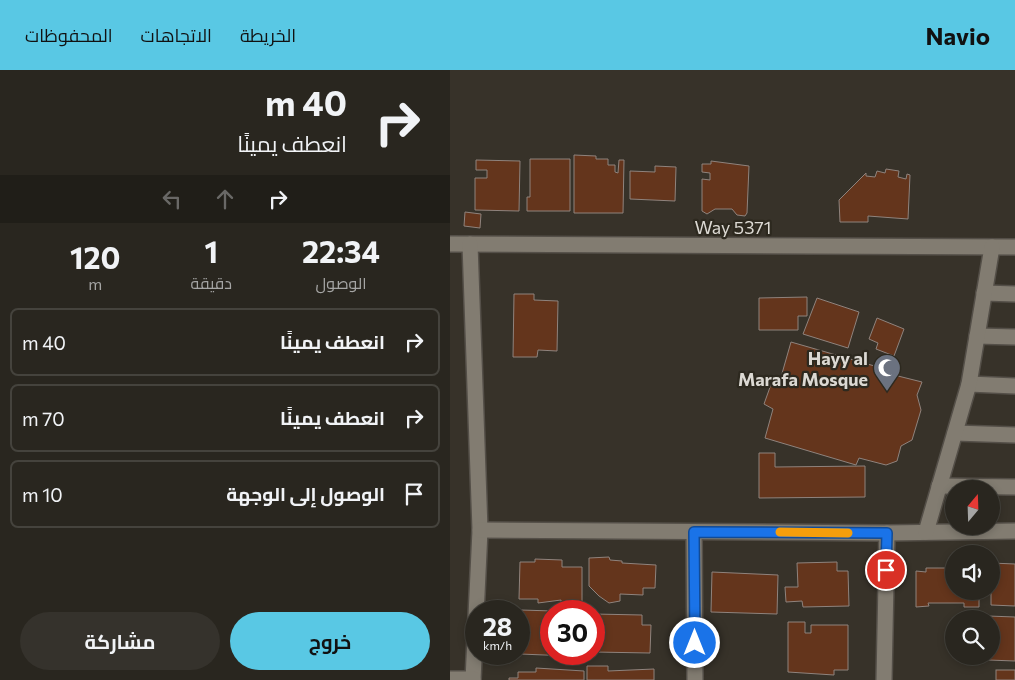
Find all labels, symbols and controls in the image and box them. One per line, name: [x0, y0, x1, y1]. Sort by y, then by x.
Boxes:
text: Navio: [926, 21, 990, 50]
text: المحفوظات: [25, 24, 113, 46]
text: الاتجاهات: [141, 24, 212, 46]
text: الخريطة: [240, 24, 296, 46]
text: 40 m: [265, 80, 347, 123]
icon: right: [365, 90, 430, 155]
text: انعطف يمينًا: [237, 130, 347, 157]
icon: left: [158, 185, 186, 213]
icon: ahead: [211, 185, 239, 213]
icon: right: [264, 185, 292, 213]
street label: Way 5371: [694, 216, 772, 238]
text: 1: [204, 232, 218, 269]
text: 22:34: [302, 232, 380, 269]
text: 120: [70, 238, 120, 275]
text: دقيقة: [190, 273, 232, 292]
text: الوصول: [316, 273, 367, 292]
text: m: [88, 274, 102, 293]
icon: right: [400, 328, 428, 356]
text: انعطف يمينًا: [280, 330, 385, 353]
text: 40 m: [22, 331, 66, 354]
place label: Hayy al Marafa Mosque: [738, 347, 868, 390]
mosque icon: Hayy al Marafa Mosque: [872, 353, 902, 392]
icon: right: [400, 404, 428, 432]
text: انعطف يمينًا: [280, 406, 385, 429]
text: 70 m: [22, 407, 65, 430]
icon: arrive: [400, 480, 428, 508]
north arrow: [945, 480, 1000, 535]
map controls: [945, 480, 1000, 665]
text: الوصول إلى الوجهة: [226, 482, 385, 505]
text: 10 m: [22, 483, 63, 506]
button: sound: [945, 545, 1000, 600]
pin: [865, 549, 907, 591]
icon: arrive: [872, 556, 900, 584]
speed limit sign: 30: [540, 600, 605, 665]
button: search: [945, 610, 1000, 665]
text: 28: [483, 611, 512, 641]
button: مشاركة: [20, 612, 220, 670]
button: خروج: [230, 612, 430, 670]
position arrow: [668, 616, 720, 668]
text: km/h: [483, 638, 512, 652]

